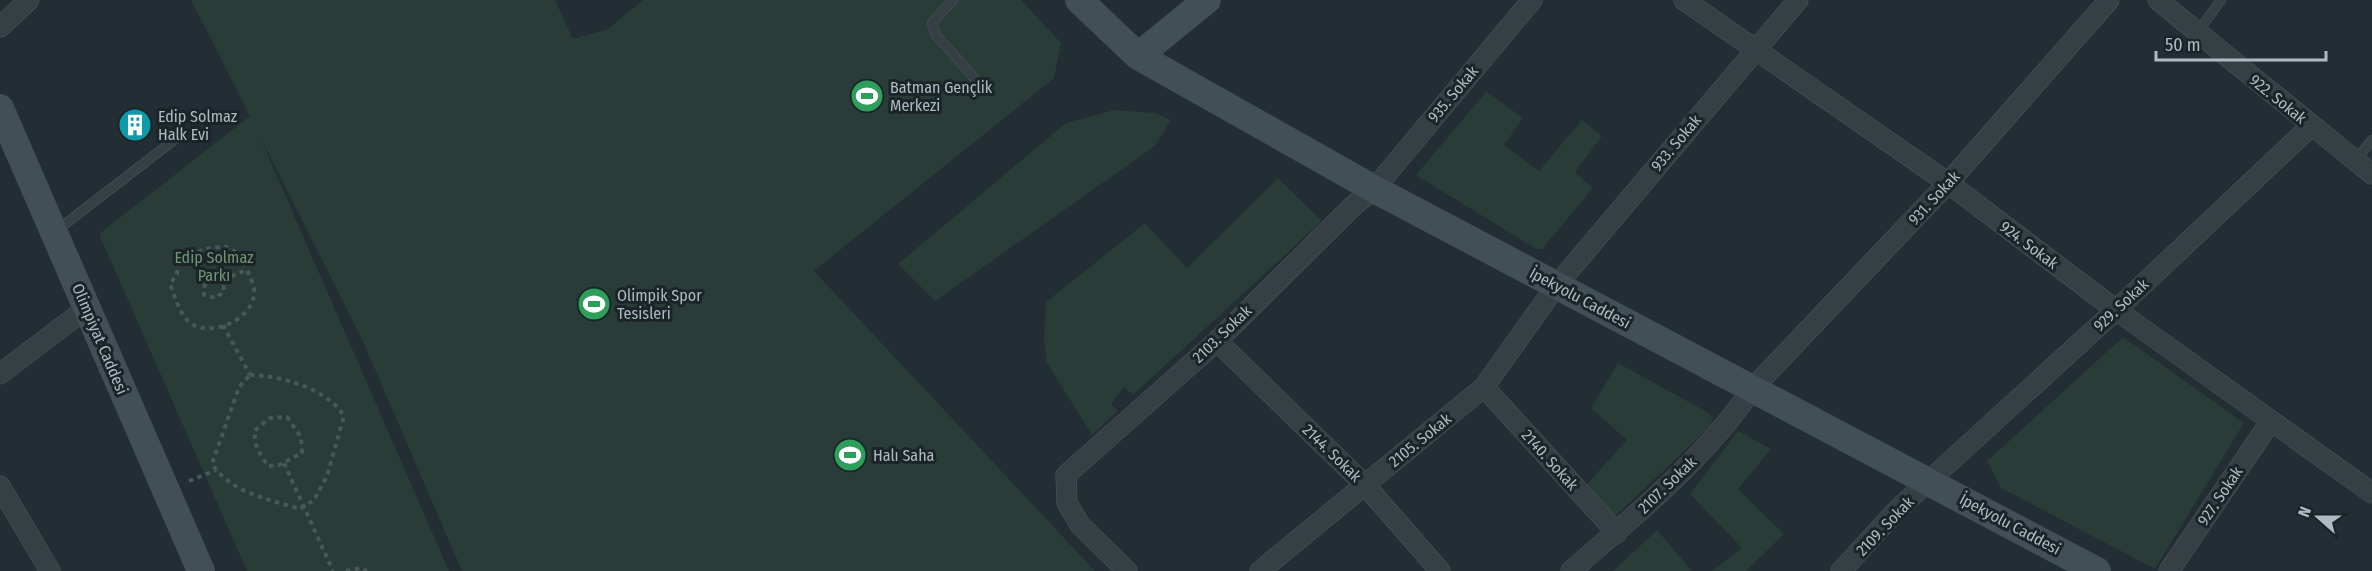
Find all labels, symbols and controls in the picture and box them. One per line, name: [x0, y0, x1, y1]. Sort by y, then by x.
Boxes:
scale bar: [2156, 24, 2326, 62]
text: 50 m: [2165, 34, 2201, 56]
street label: 935. Sokak: [1424, 61, 1482, 126]
street label: 922. Sokak: [2246, 70, 2311, 128]
sports icon: Batman Gençlik Merkezi: [849, 78, 885, 114]
place label: Batman Gençlik Merkezi: [890, 78, 993, 115]
building icon: Edip Solmaz Halk Evi: [117, 107, 153, 143]
place label: Edip Solmaz Halk Evi: [158, 107, 237, 144]
street label: 933. Sokak: [1647, 110, 1705, 175]
street label: 931. Sokak: [1904, 167, 1964, 229]
street label: 924. Sokak: [1996, 217, 2062, 273]
park label: Edip Solmaz Parkı: [174, 248, 254, 285]
street label: İpekyolu Caddesi: [1526, 263, 1634, 333]
street label: 929. Sokak: [2090, 274, 2153, 335]
street label: Olimpiyat Caddesi: [68, 281, 132, 397]
sports icon: Olimpik Spor Tesisleri: [576, 286, 612, 322]
place label: Olimpik Spor Tesisleri: [617, 286, 702, 323]
street label: 2103. Sokak: [1189, 301, 1256, 367]
street label: 2105. Sokak: [1385, 409, 1455, 471]
street label: 2144. Sokak: [1299, 420, 1366, 486]
street label: 2140. Sokak: [1518, 426, 1583, 495]
sports icon: Halı Saha: [832, 437, 868, 473]
place label: Halı Saha: [873, 446, 935, 465]
street label: 2107. Sokak: [1634, 452, 1700, 517]
street label: 927. Sokak: [2193, 462, 2247, 529]
north arrow: [2288, 487, 2348, 547]
street label: İpekyolu Caddesi: [1956, 489, 2064, 559]
street label: 2109. Sokak: [1852, 492, 1918, 560]
text: N: [2294, 504, 2315, 520]

